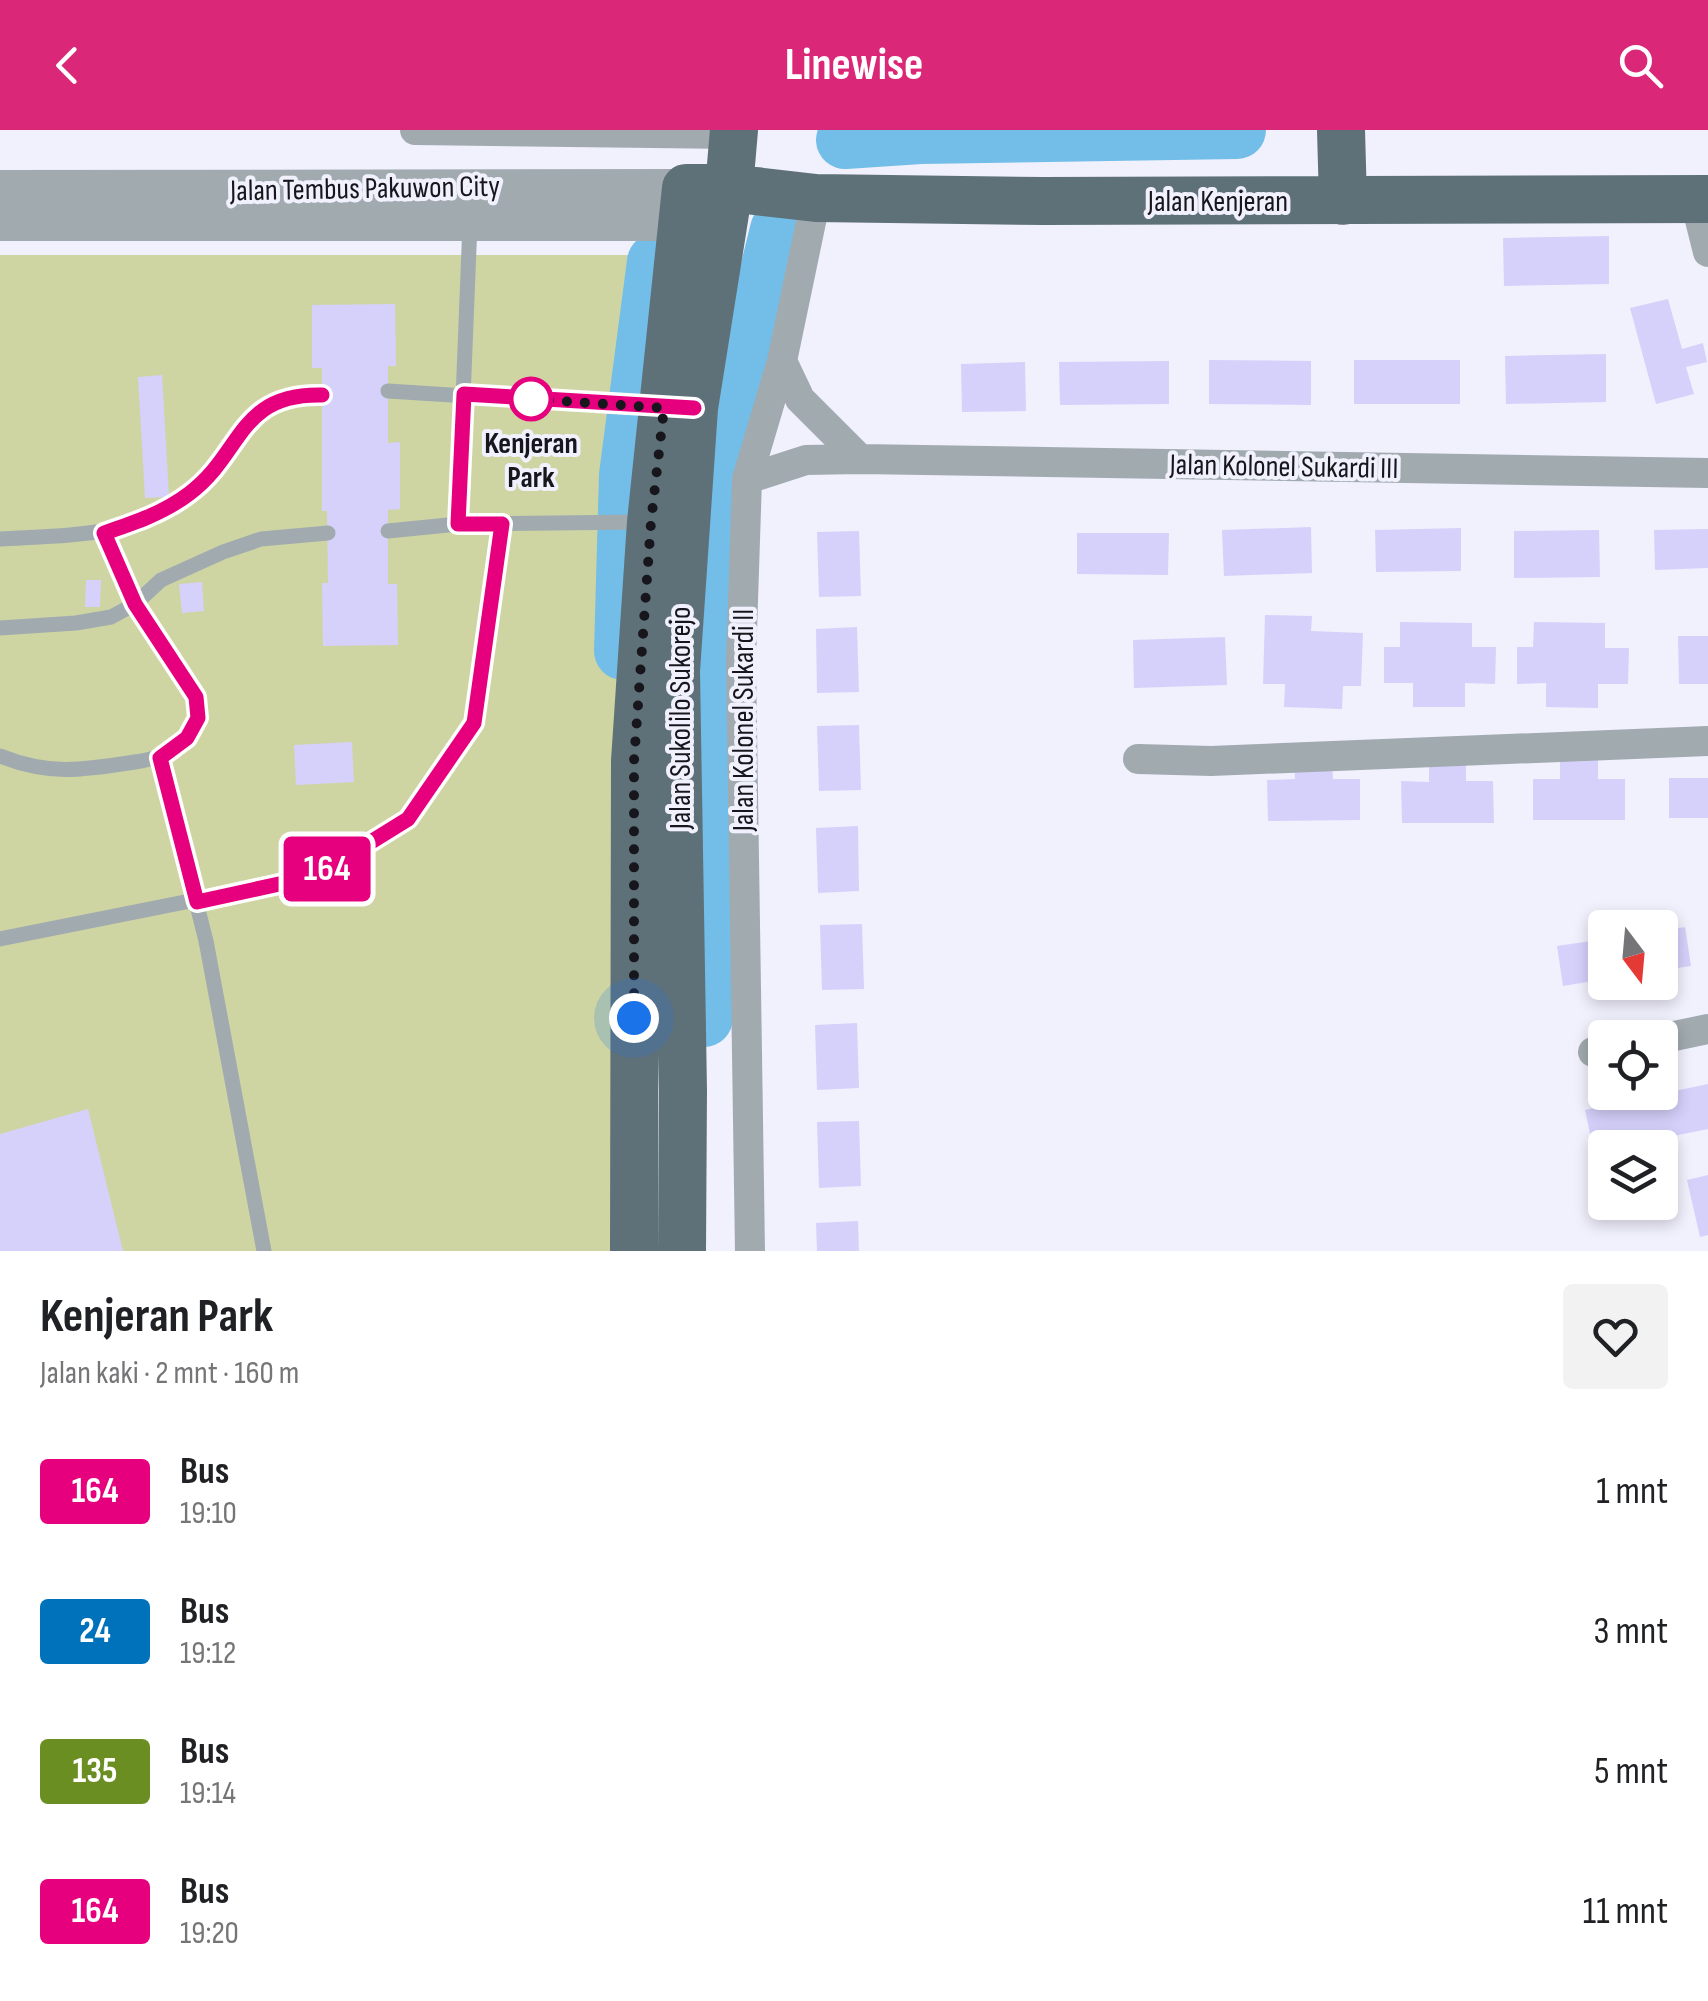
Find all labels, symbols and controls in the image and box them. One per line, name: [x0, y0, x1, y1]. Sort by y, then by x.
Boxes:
icon: back: [40, 38, 95, 93]
text: Linewise: [785, 38, 923, 93]
icon: search: [1613, 38, 1668, 93]
street label: Jalan Tembus Pakuwon City: [229, 169, 501, 209]
street label: Jalan Kenjeran: [1147, 184, 1288, 220]
marker: Kenjeran Park: [510, 378, 552, 420]
place label: Kenjeran Park: [484, 426, 578, 496]
street label: Jalan Kolonel Sukardi III: [1168, 447, 1399, 487]
street label: Jalan Sukolilo Sukorejo: [663, 607, 699, 830]
street label: Jalan Kolonel Sukardi II: [726, 609, 762, 832]
line badge: 164: [270, 836, 384, 902]
text: 164: [304, 848, 350, 891]
north arrow: [1588, 910, 1678, 1000]
map controls: [1588, 910, 1678, 1220]
your location: [609, 993, 659, 1043]
button: locate: [1588, 1020, 1678, 1110]
button: layers: [1588, 1130, 1678, 1220]
button: heart: [1563, 1284, 1668, 1389]
text: Kenjeran Park: [40, 1288, 273, 1345]
text: Jalan kaki · 2 mnt · 160 m: [40, 1354, 299, 1393]
text: Bus: [180, 1449, 229, 1494]
text: 1 mnt: [1596, 1469, 1668, 1514]
text: 164: [72, 1470, 118, 1513]
text: 19:10: [180, 1494, 237, 1533]
text: Bus: [180, 1589, 229, 1634]
text: 3 mnt: [1594, 1609, 1668, 1654]
text: 24: [79, 1610, 111, 1653]
text: 19:12: [180, 1634, 236, 1673]
text: Bus: [180, 1729, 229, 1774]
text: 5 mnt: [1594, 1749, 1668, 1794]
text: 135: [73, 1750, 117, 1793]
text: 19:14: [180, 1774, 236, 1813]
text: Bus: [180, 1869, 229, 1914]
text: 11 mnt: [1583, 1889, 1668, 1934]
text: 164: [72, 1890, 118, 1933]
text: 19:20: [180, 1914, 239, 1953]

